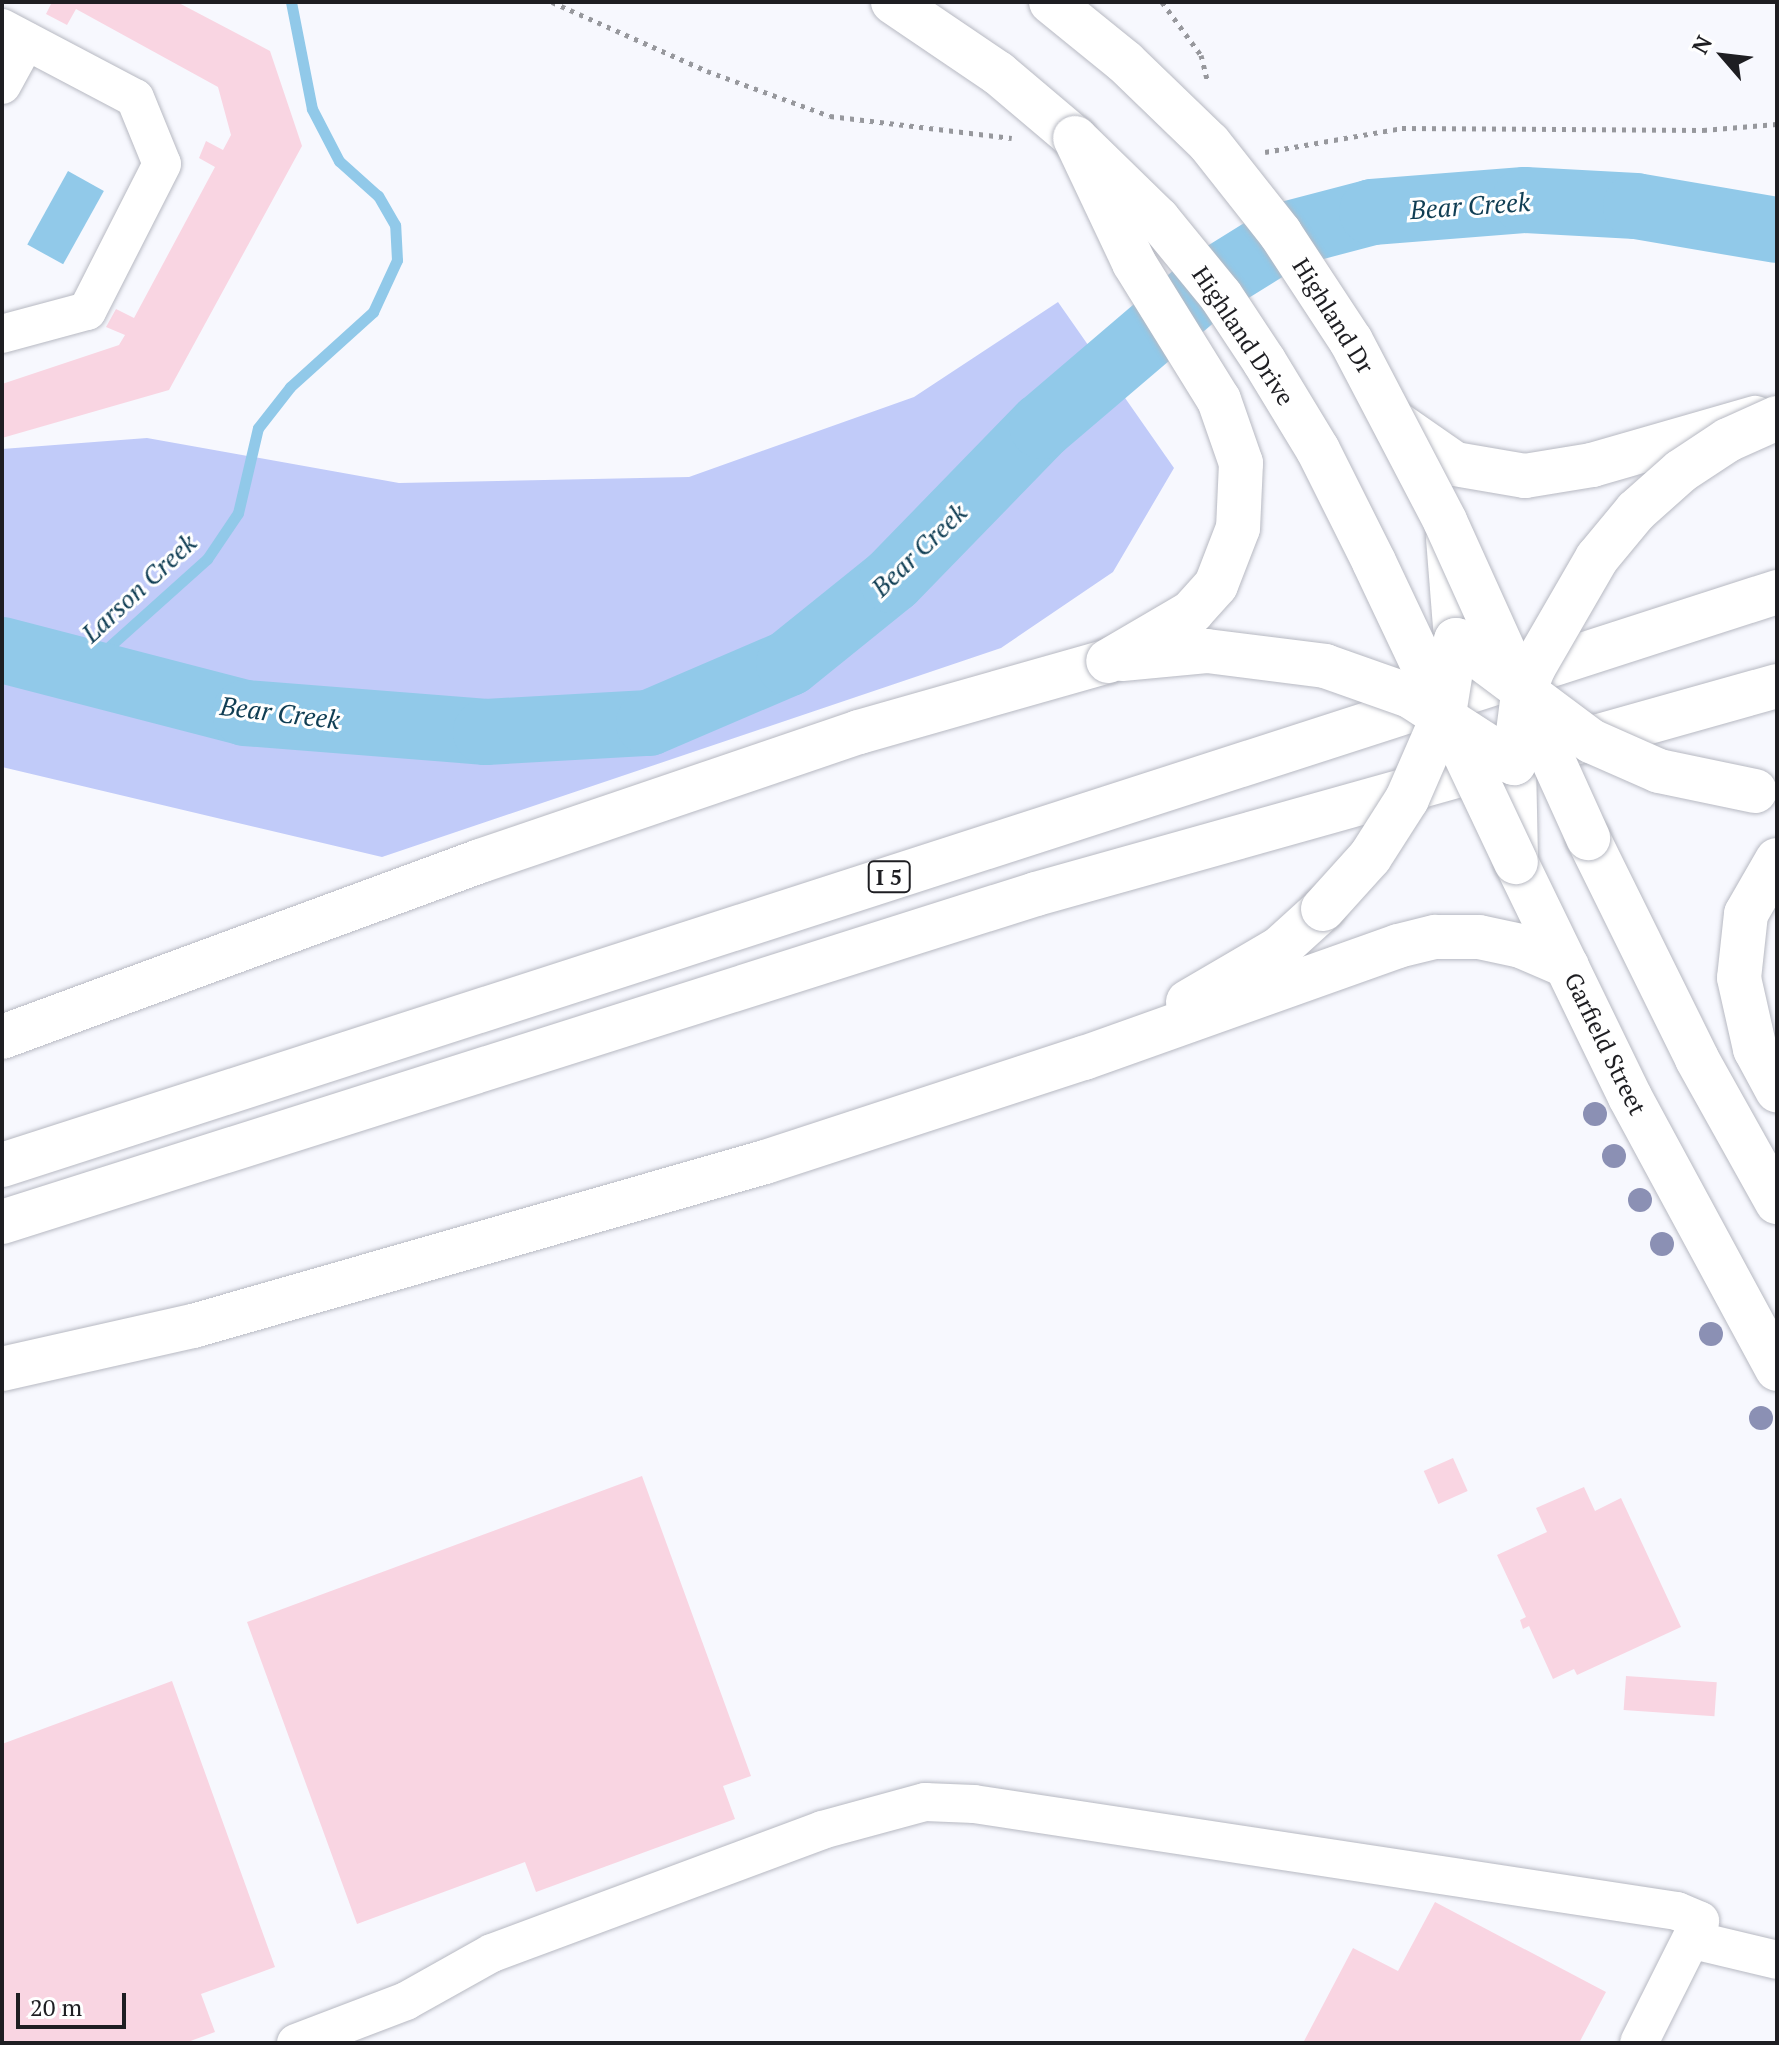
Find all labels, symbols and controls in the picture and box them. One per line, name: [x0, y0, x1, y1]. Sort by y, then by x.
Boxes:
north arrow: [1683, 16, 1763, 96]
text: N: [1685, 30, 1718, 59]
water label: Bear Creek: [1409, 186, 1531, 226]
street label: Highland Dr: [1286, 253, 1380, 379]
street label: Highland Drive: [1186, 261, 1300, 411]
water label: Bear Creek: [865, 497, 973, 603]
water label: Larson Creek: [75, 527, 203, 649]
water label: Bear Creek: [218, 690, 342, 736]
road number: I 5: [867, 859, 911, 895]
street label: Garfield Street: [1558, 968, 1652, 1120]
scale bar: [20, 1977, 130, 2027]
text: 20 m: [30, 1991, 82, 2023]

